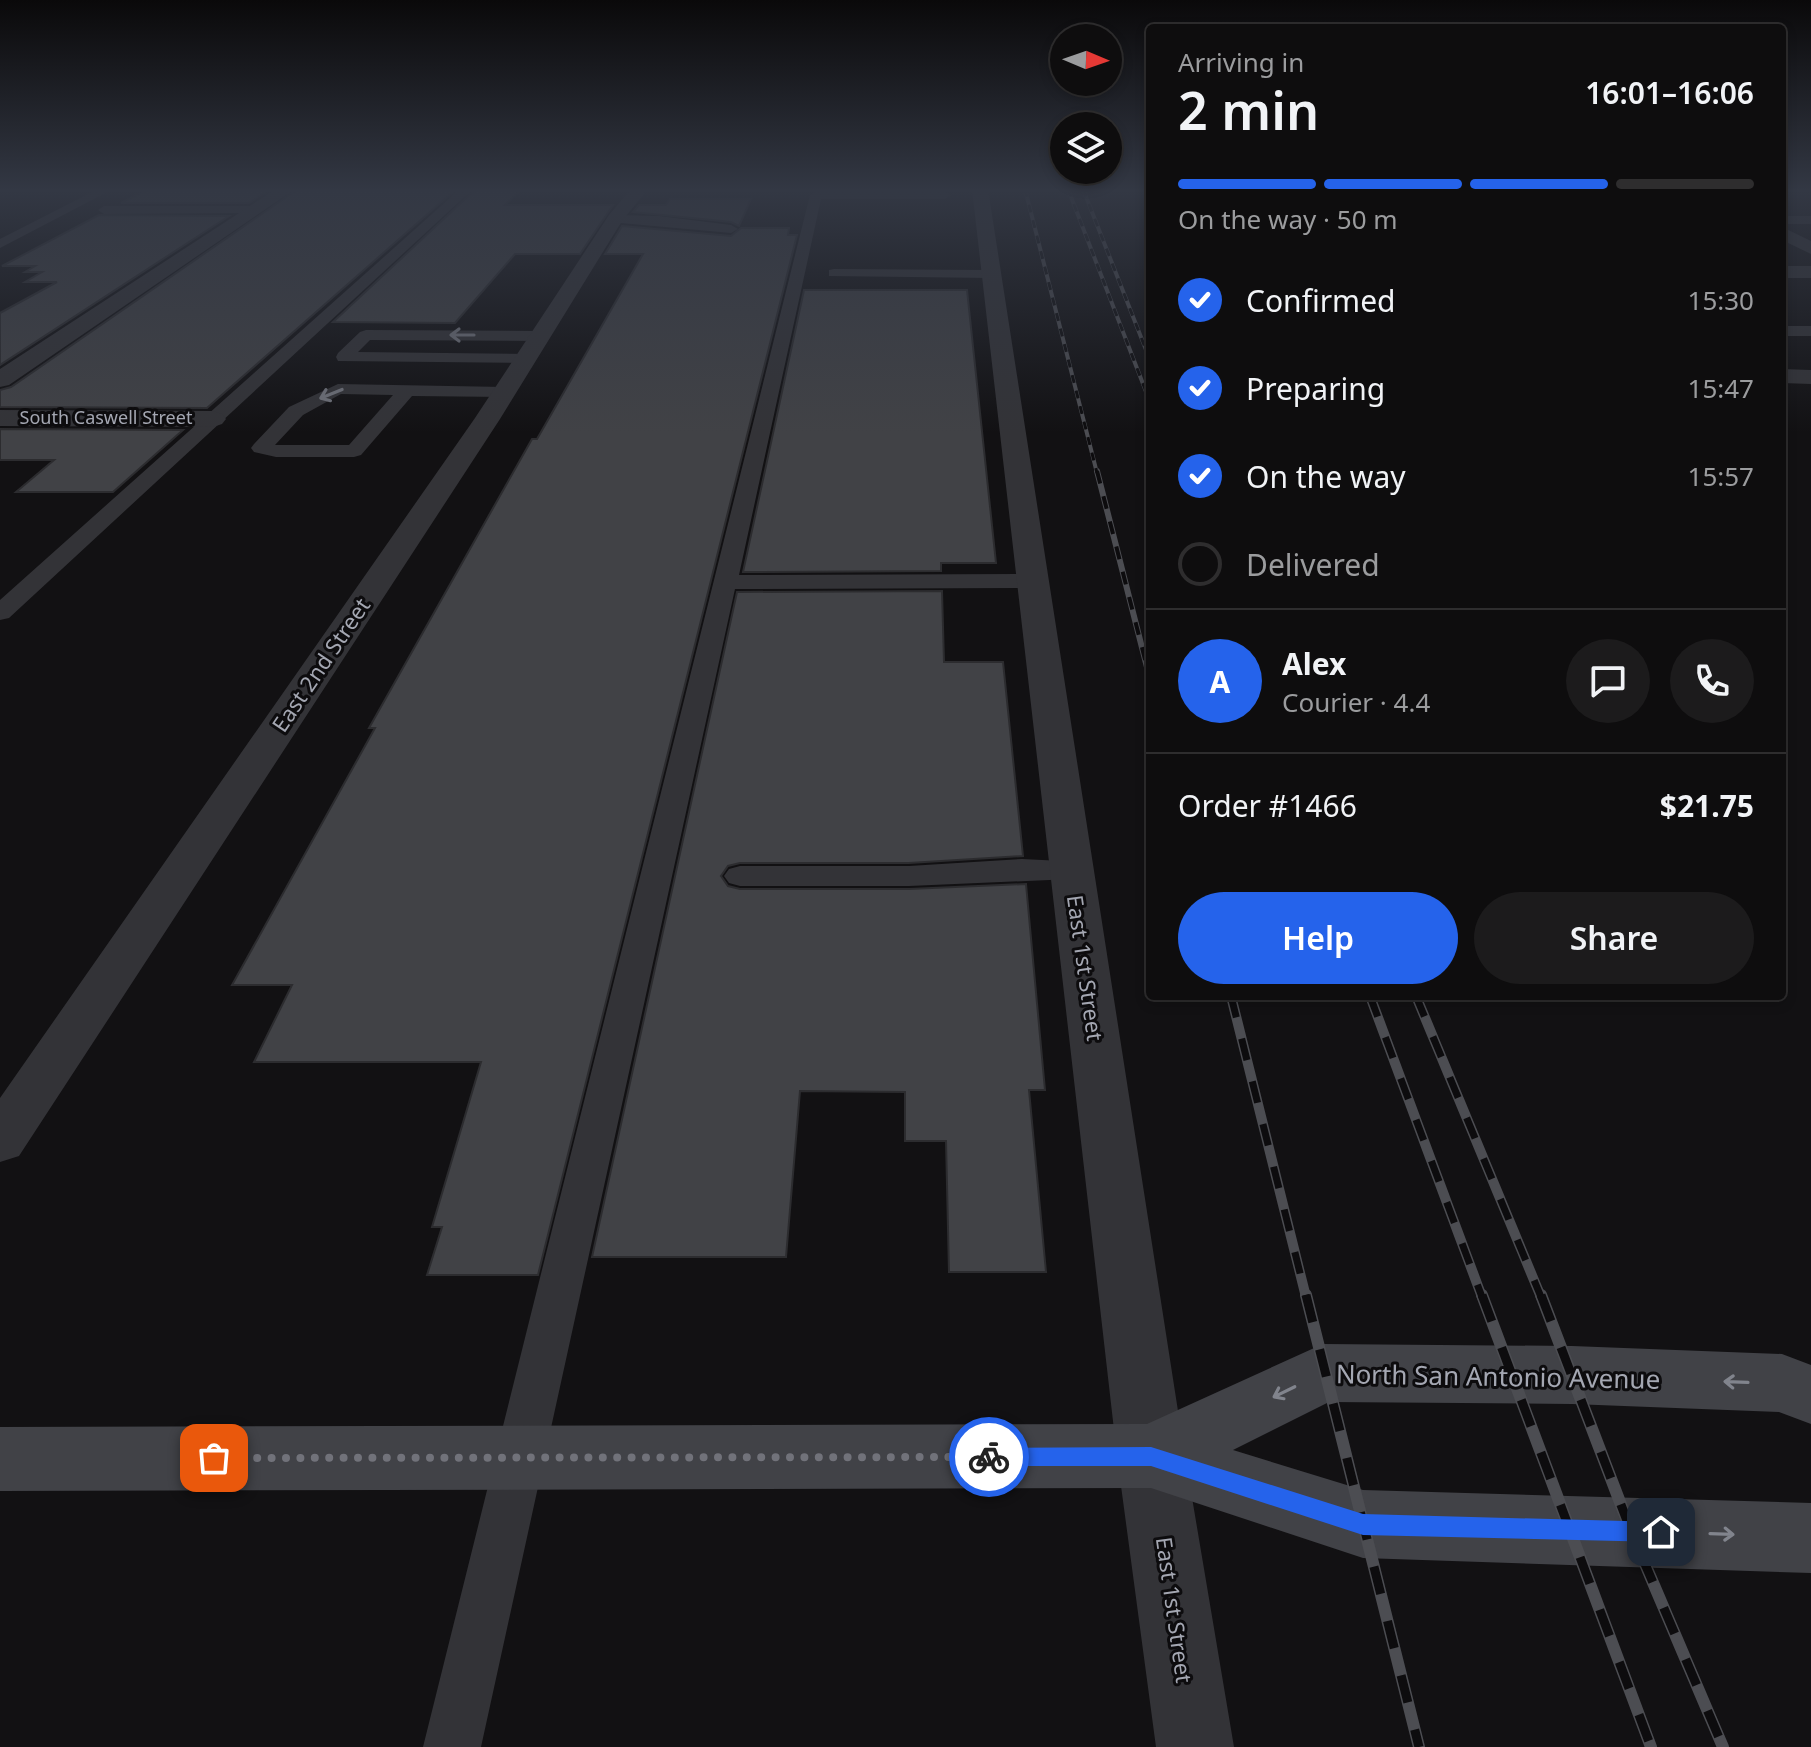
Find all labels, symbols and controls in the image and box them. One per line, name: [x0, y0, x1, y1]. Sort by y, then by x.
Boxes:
north arrow: [1050, 24, 1122, 96]
map controls: [1050, 24, 1122, 184]
text: Arriving in: [1178, 44, 1304, 80]
text: 16:01–16:06: [1585, 72, 1754, 113]
text: 2 min: [1178, 74, 1319, 145]
button: layers: [1050, 112, 1122, 184]
text: On the way · 50 m: [1178, 201, 1398, 237]
icon: check: [1178, 278, 1222, 322]
text: Confirmed: [1246, 280, 1396, 321]
text: 15:30: [1688, 282, 1754, 318]
one-way arrow: [449, 327, 476, 343]
icon: check: [1178, 366, 1222, 410]
text: Preparing: [1246, 368, 1385, 409]
text: 15:47: [1688, 370, 1754, 406]
one-way arrow: [319, 388, 344, 402]
street label: South Caswell Street: [20, 405, 193, 429]
icon: check: [1178, 454, 1222, 498]
text: On the way: [1246, 456, 1406, 497]
text: 15:57: [1688, 458, 1754, 494]
text: Delivered: [1246, 544, 1380, 585]
street label: East 2nd Street: [264, 591, 376, 737]
button: chat: [1566, 639, 1650, 723]
button: phone: [1670, 639, 1754, 723]
text: Alex: [1282, 643, 1346, 684]
text: A: [1210, 661, 1230, 702]
text: Courier · 4.4: [1282, 684, 1430, 720]
text: Order #1466: [1178, 785, 1357, 826]
text: $21.75: [1660, 785, 1754, 826]
button: Help: [1178, 892, 1458, 984]
button: Share: [1474, 892, 1754, 984]
street label: East 1st Street: [1061, 893, 1111, 1043]
street label: North San Antonio Avenue: [1335, 1355, 1661, 1397]
one-way arrow: [1723, 1374, 1750, 1389]
one-way arrow: [1273, 1385, 1297, 1400]
courier: [949, 1417, 1029, 1497]
pin: [180, 1424, 248, 1492]
icon: bike: [967, 1435, 1011, 1479]
icon: bag: [192, 1436, 236, 1480]
pin: [1627, 1498, 1695, 1566]
icon: home: [1639, 1510, 1683, 1554]
one-way arrow: [1708, 1527, 1735, 1542]
street label: East 1st Street: [1150, 1535, 1200, 1685]

